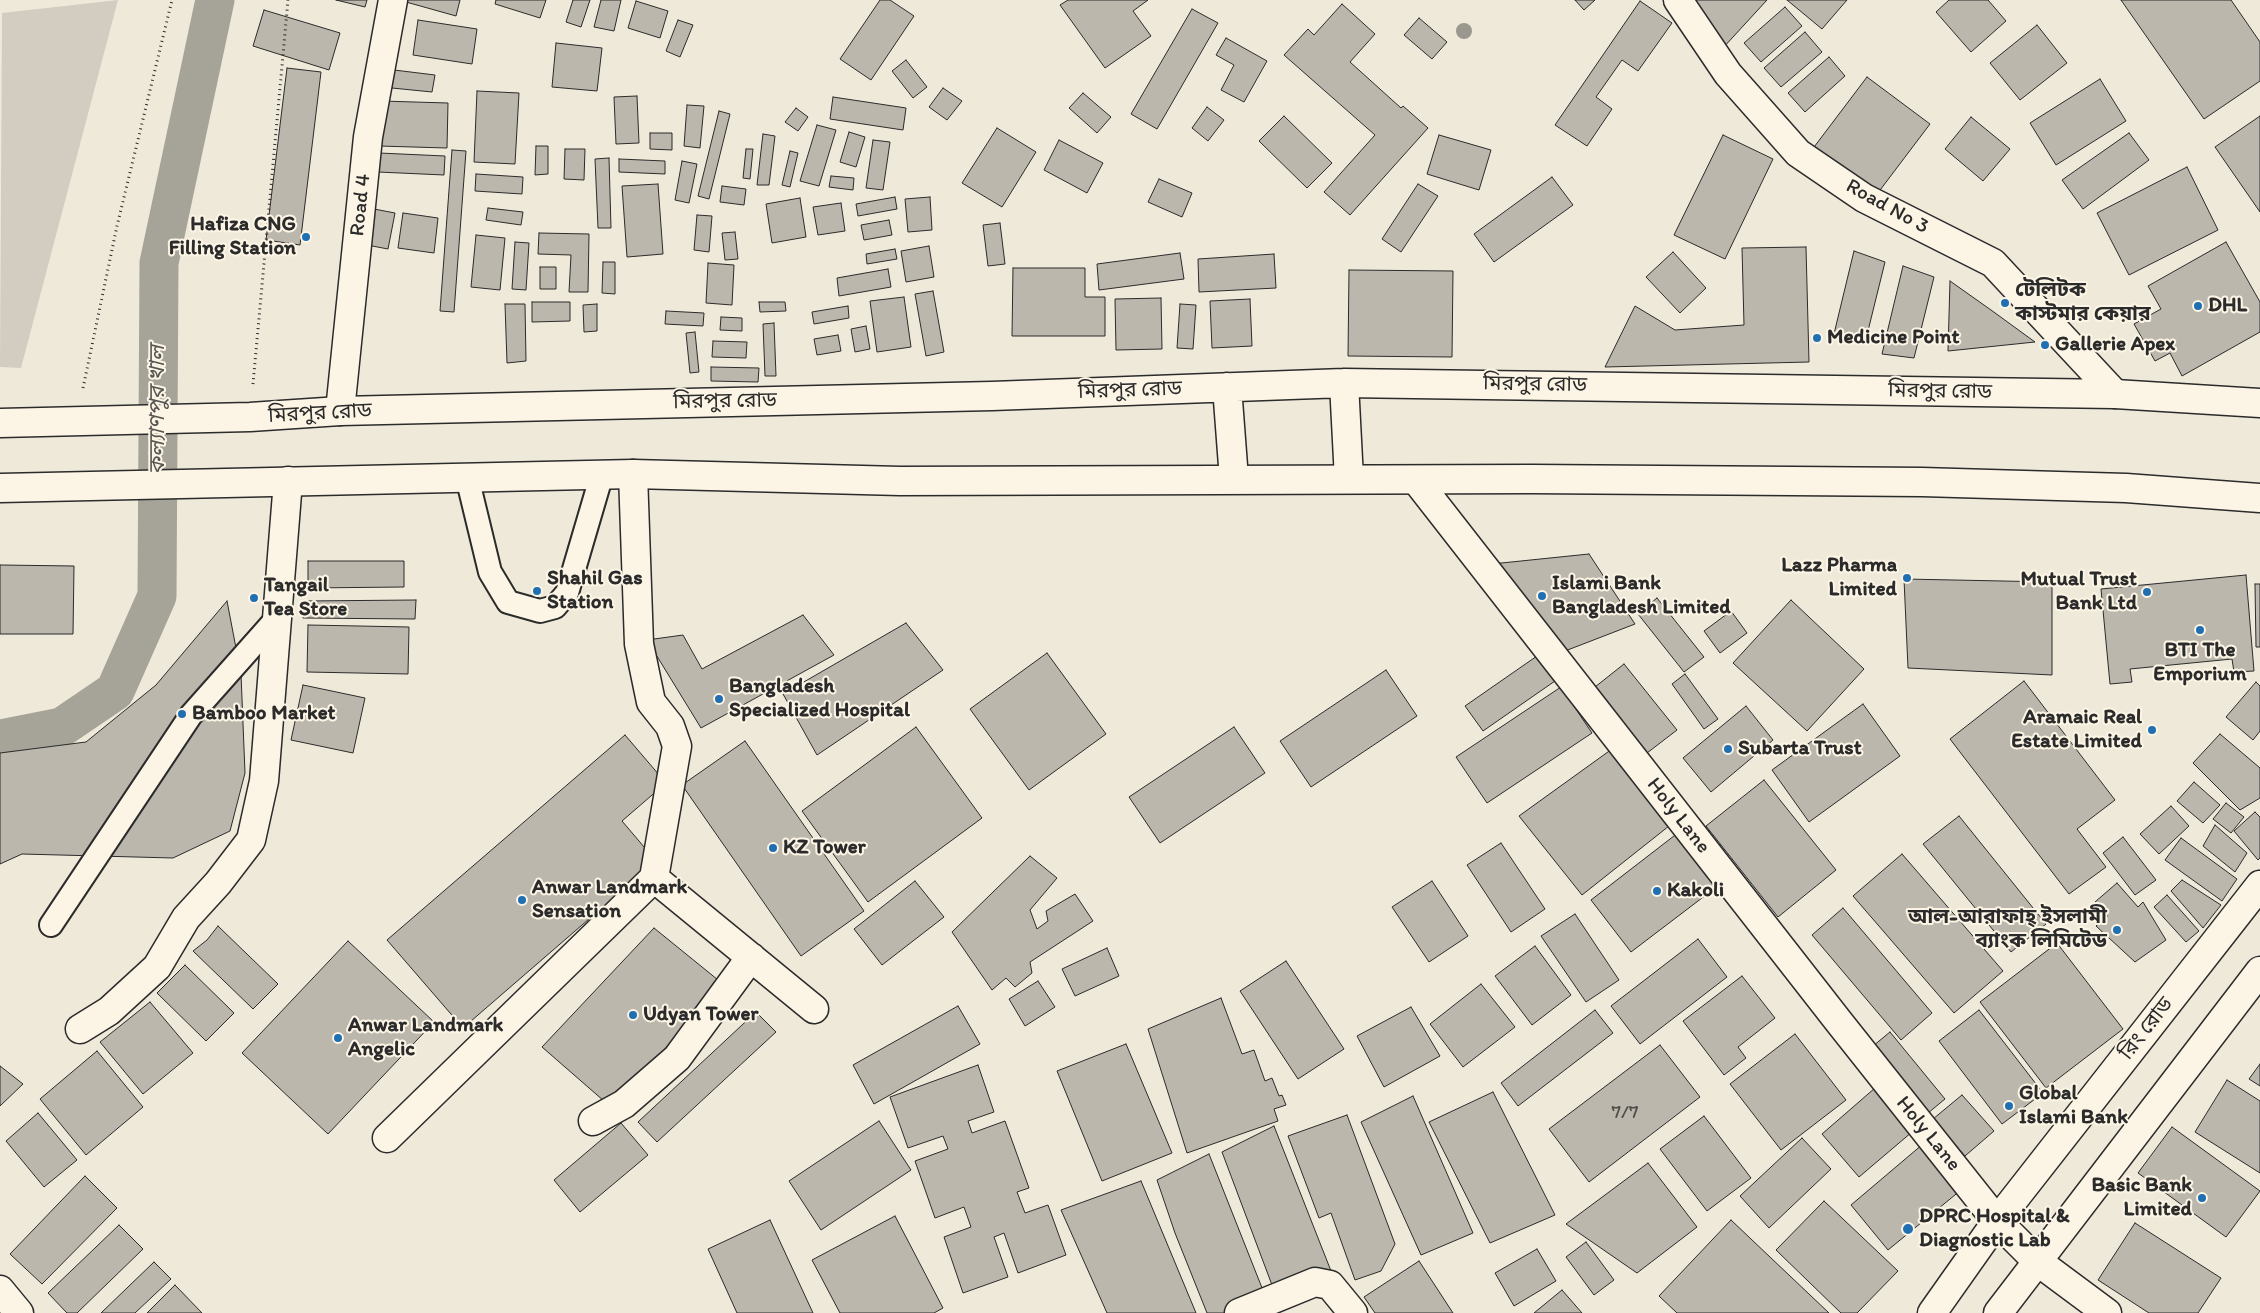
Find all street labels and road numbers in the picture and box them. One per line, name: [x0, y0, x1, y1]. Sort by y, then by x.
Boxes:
street label: Road 4: [345, 173, 377, 237]
street label: Road No 3: [1841, 174, 1933, 240]
street label: মিরপুর রোড: [1483, 371, 1587, 399]
street label: মিরপুর রোড: [1078, 377, 1182, 405]
street label: মিরপুর রোড: [1888, 378, 1992, 406]
street label: মিরপুর রোড: [673, 388, 777, 416]
street label: মিরপুর রোড: [267, 399, 373, 429]
street label: Holy Lane: [1641, 773, 1715, 859]
street label: রিং রোড: [2115, 993, 2179, 1065]
street label: Holy Lane: [1890, 1091, 1966, 1177]

